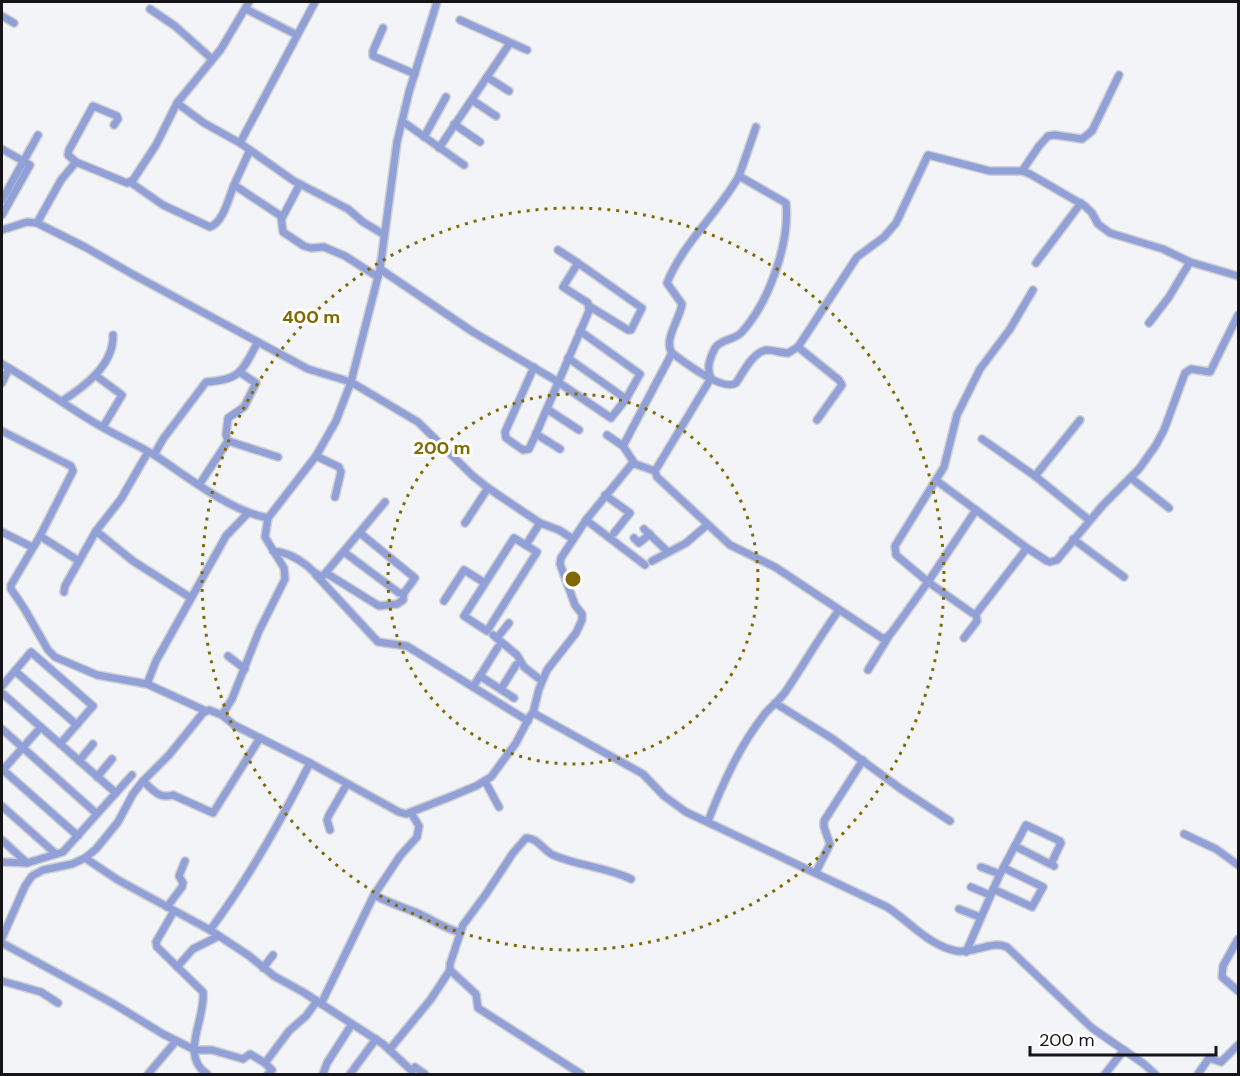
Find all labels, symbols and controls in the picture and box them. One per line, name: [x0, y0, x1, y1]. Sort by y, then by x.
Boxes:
text: 400 m: [282, 305, 340, 329]
text: 200 m: [414, 436, 470, 460]
centre of rings: [563, 569, 583, 589]
scale bar: [1030, 1019, 1216, 1057]
text: 200 m: [1039, 1028, 1095, 1052]

